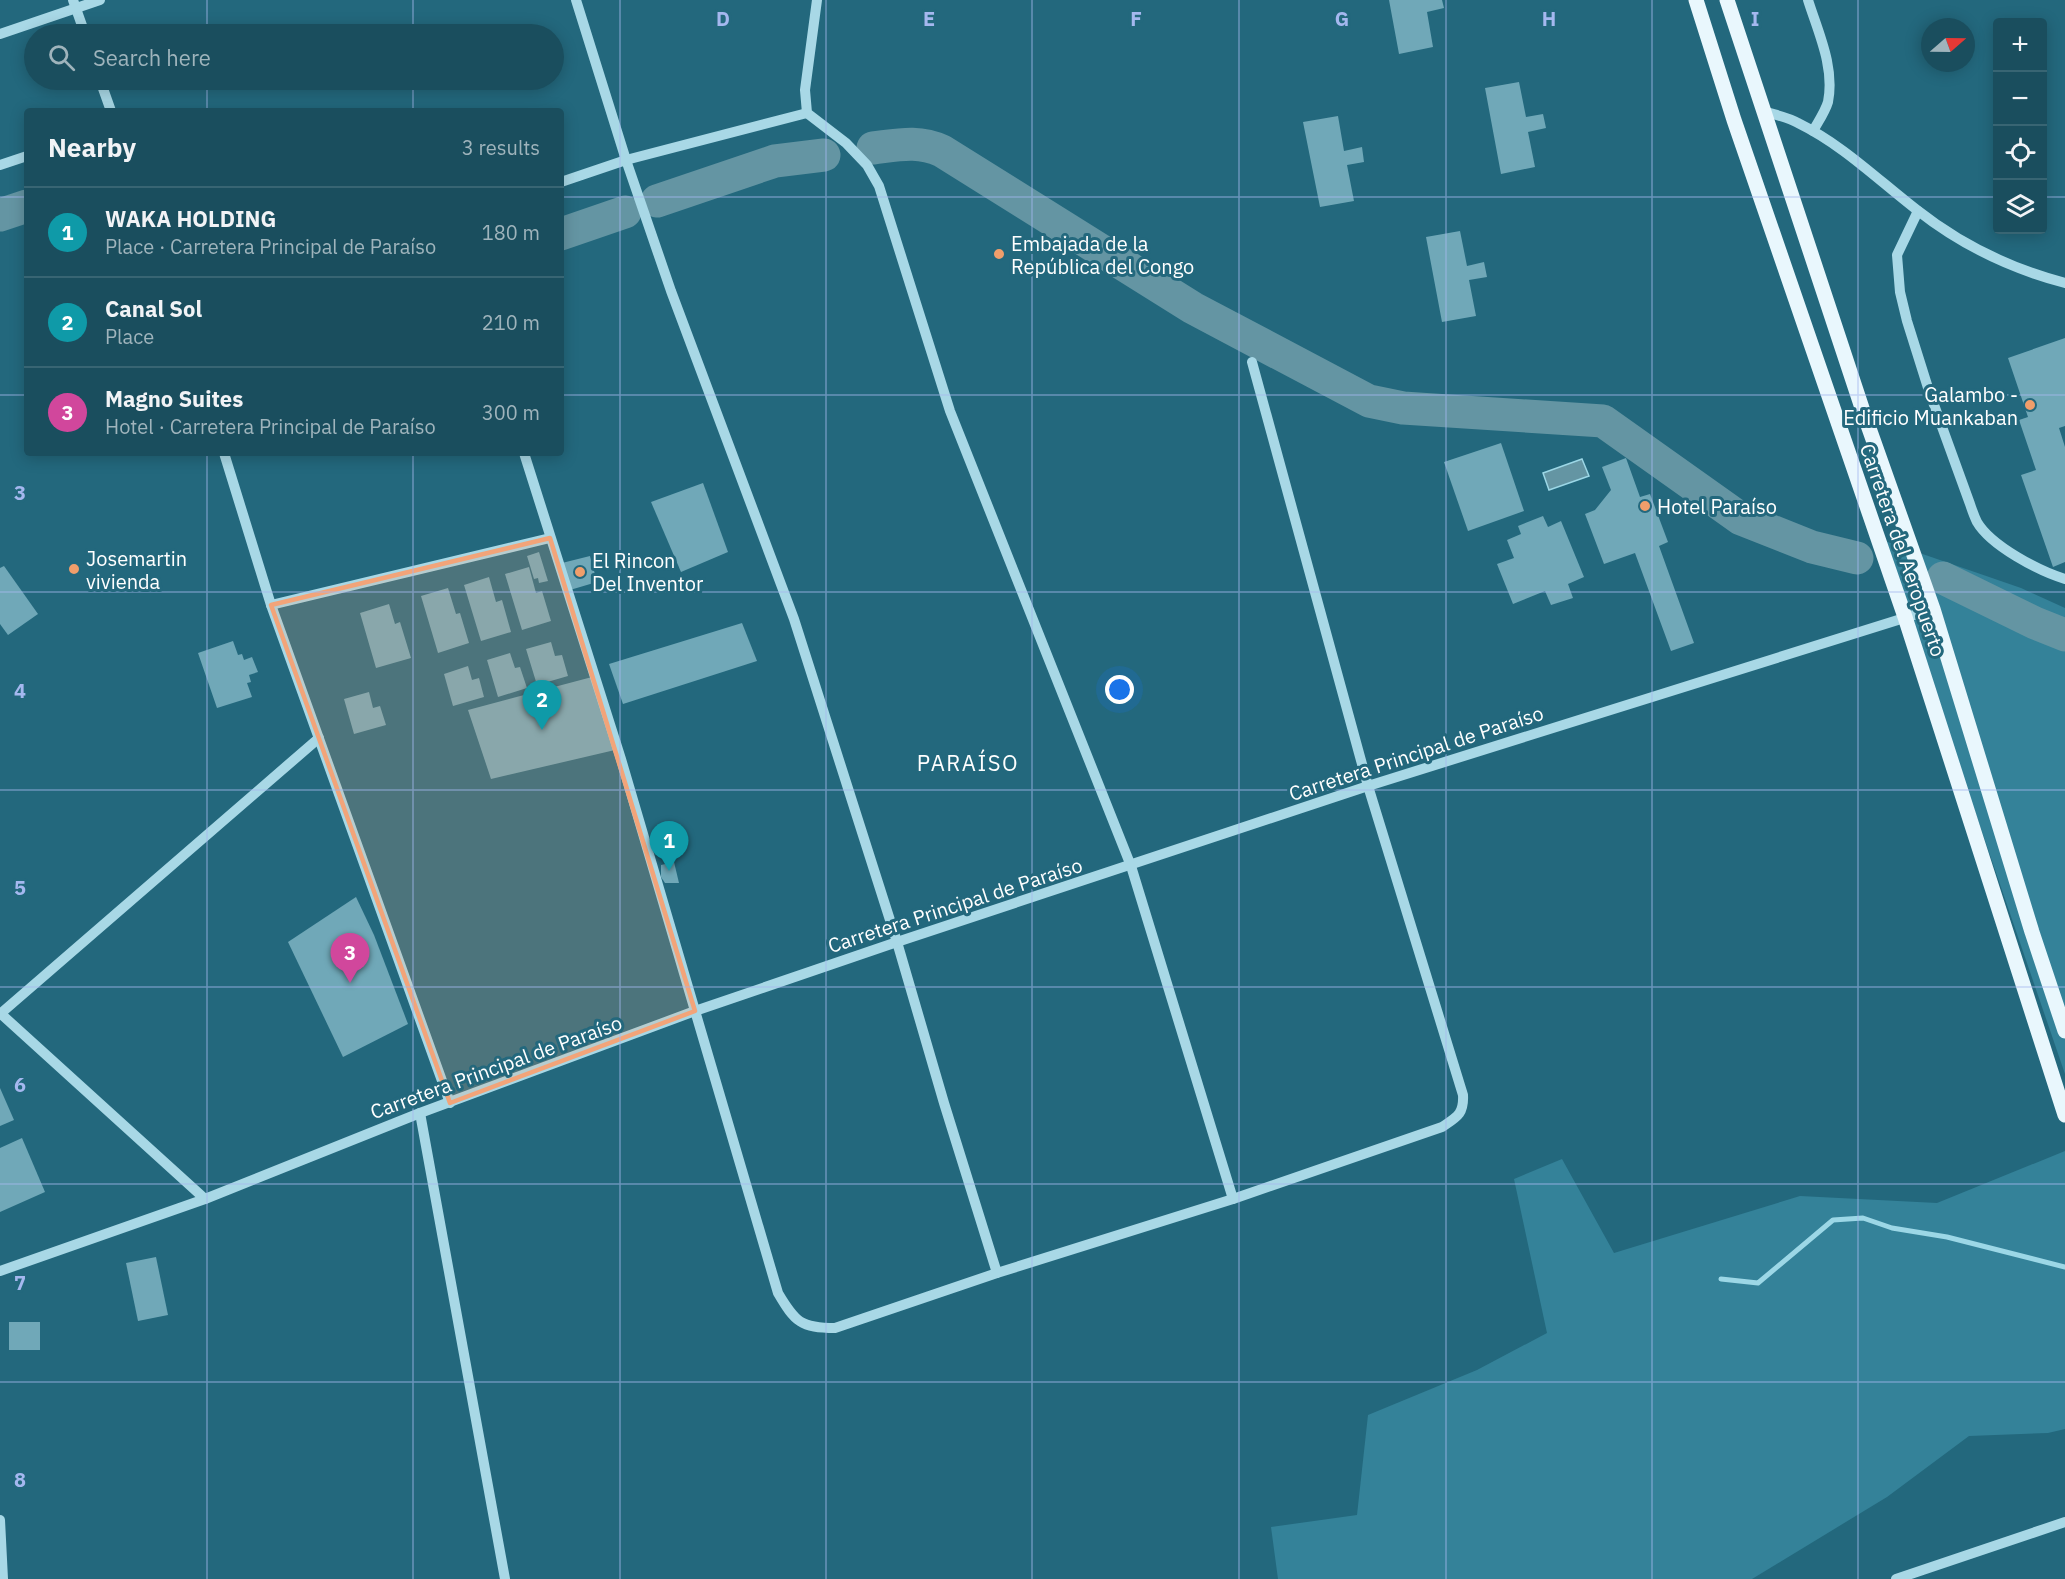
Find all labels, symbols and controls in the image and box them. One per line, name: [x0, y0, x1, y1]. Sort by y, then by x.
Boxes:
text: D: [716, 5, 730, 32]
text: E: [923, 5, 935, 32]
text: F: [1130, 5, 1142, 32]
text: G: [1335, 5, 1349, 32]
text: H: [1542, 5, 1556, 32]
text: I: [1751, 5, 1759, 32]
north arrow: [1921, 18, 1975, 72]
map controls: [1993, 18, 2047, 234]
button: +: [1993, 18, 2047, 72]
search box: [24, 24, 564, 90]
icon: search: [45, 41, 78, 74]
text: Search here: [93, 43, 211, 72]
button: −: [1993, 72, 2047, 126]
button: locate: [1993, 126, 2047, 180]
text: Nearby: [48, 130, 136, 164]
text: 3 results: [462, 134, 540, 161]
button: layers: [1993, 180, 2047, 234]
text: WAKA HOLDING: [105, 204, 276, 233]
text: 1: [62, 219, 74, 246]
text: 180 m: [482, 219, 540, 246]
place label: Embajada de la República del Congo: [1011, 230, 1194, 280]
text: Place · Carretera Principal de Paraíso: [105, 233, 436, 260]
marker: Embajada de la República del Congo: [992, 247, 1006, 261]
text: Canal Sol: [105, 294, 202, 323]
text: 2: [62, 309, 74, 336]
text: 210 m: [482, 309, 540, 336]
text: Place: [105, 323, 154, 350]
place label: Galambo - Edificio Muankaban: [1843, 381, 2018, 431]
text: Magno Suites: [105, 384, 243, 413]
marker: Galambo - Edificio Muankaban: [2023, 398, 2037, 412]
text: 3: [62, 399, 74, 426]
text: 300 m: [482, 399, 540, 426]
text: Hotel · Carretera Principal de Paraíso: [105, 413, 436, 440]
street label: Carretera del Aeropuerto: [1854, 440, 1952, 660]
text: 3: [14, 479, 26, 506]
place label: Hotel Paraíso: [1657, 493, 1777, 520]
marker: Hotel Paraíso: [1638, 499, 1652, 513]
place label: Josemartin vivienda: [86, 545, 187, 595]
place label: El Rincon Del Inventor: [592, 547, 703, 597]
marker: Josemartin vivienda: [67, 562, 81, 576]
marker: El Rincon Del Inventor: [573, 565, 587, 579]
your location: [1105, 675, 1134, 704]
text: 4: [14, 677, 26, 704]
pin: 2: [522, 680, 562, 730]
street label: Carretera Principal de Paraíso: [1285, 699, 1547, 807]
district label: PARAÍSO: [917, 748, 1019, 777]
pin: 1: [650, 822, 688, 871]
street label: Carretera Principal de Paraíso: [824, 851, 1086, 959]
text: 5: [14, 874, 26, 901]
pin: 3: [330, 934, 370, 983]
street label: Carretera Principal de Paraíso: [366, 1009, 626, 1125]
text: 6: [14, 1071, 26, 1098]
text: 7: [14, 1269, 26, 1296]
text: 8: [14, 1466, 26, 1493]

